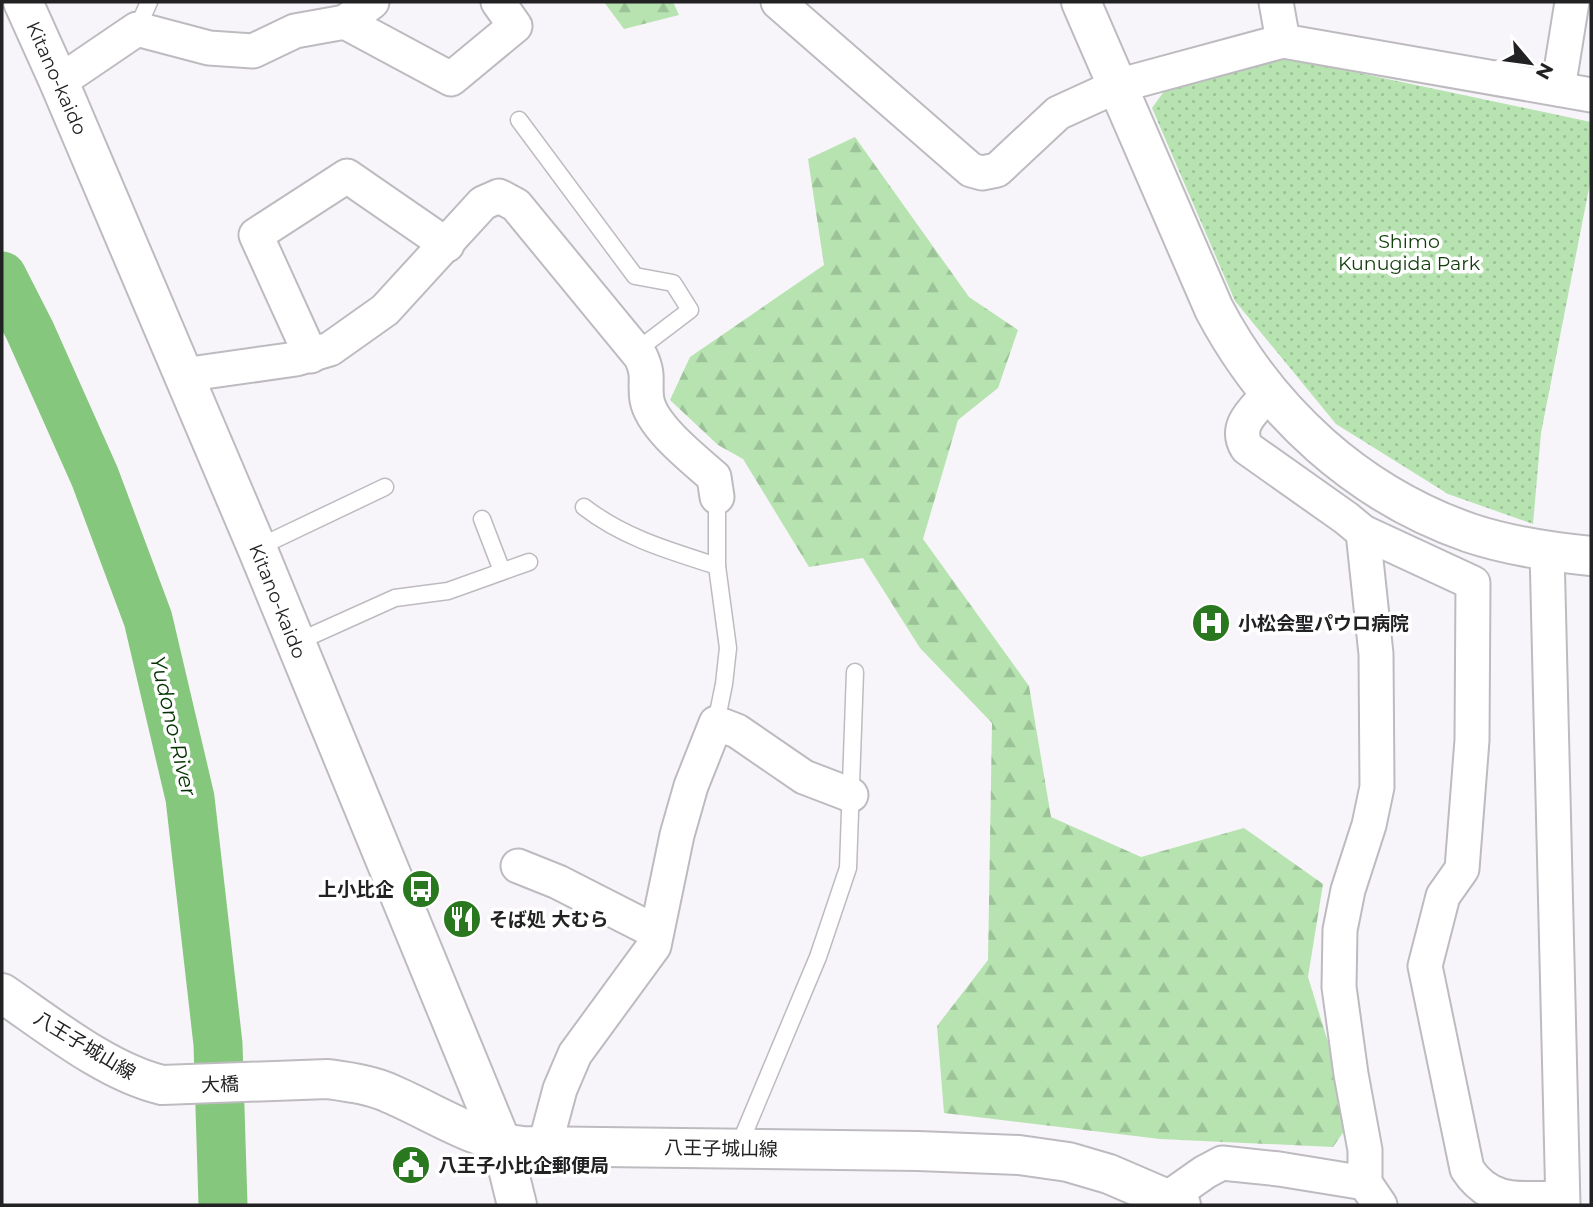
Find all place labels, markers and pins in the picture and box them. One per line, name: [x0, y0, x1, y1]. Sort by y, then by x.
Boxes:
hospital icon: 小松会聖パウロ病院: [1190, 602, 1232, 644]
place label: 小松会聖パウロ病院: [1238, 612, 1409, 635]
bus stop icon: 上小比企: [400, 868, 442, 910]
place label: 上小比企: [318, 878, 394, 901]
restaurant icon: そば処 大むら: [441, 898, 483, 940]
place label: そば処 大むら: [489, 908, 608, 931]
public building icon: 八王子小比企郵便局: [390, 1144, 432, 1186]
place label: 八王子小比企郵便局: [438, 1154, 609, 1177]

